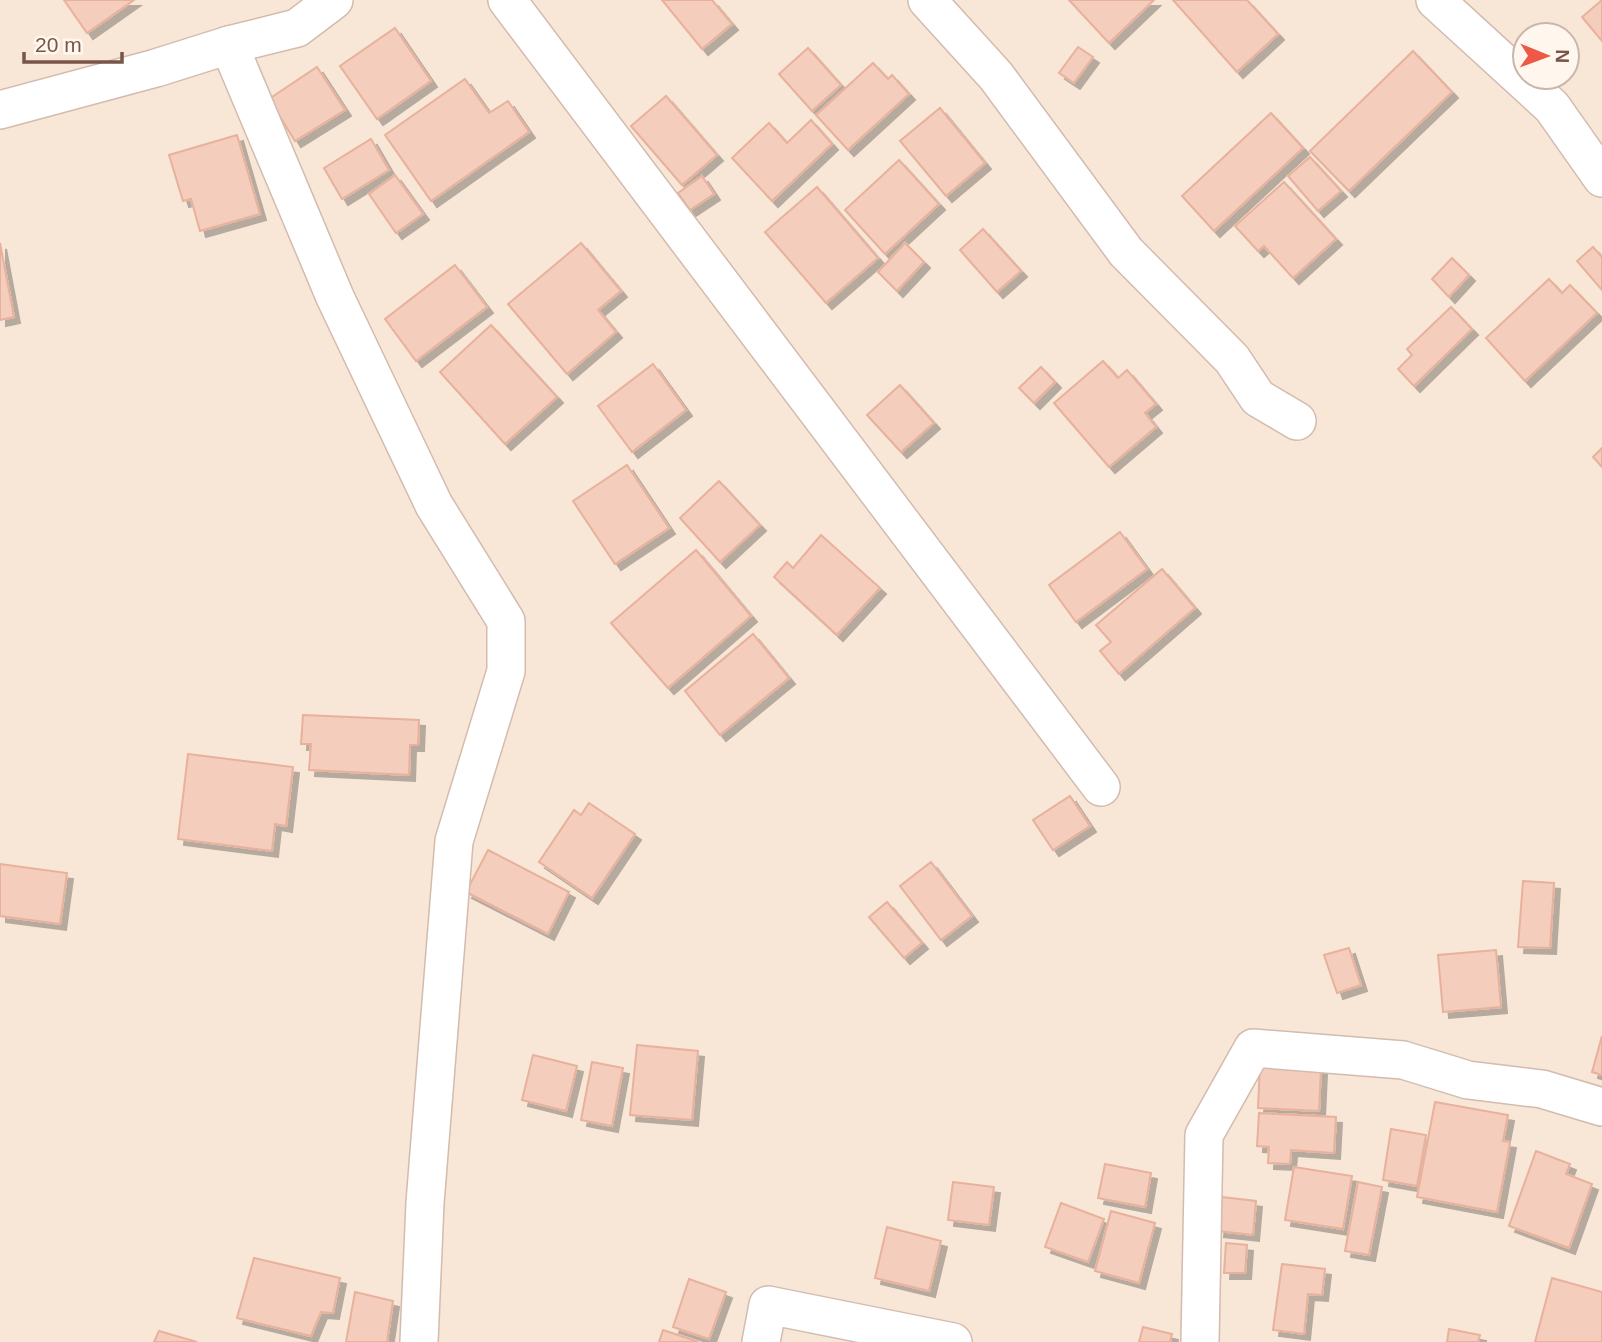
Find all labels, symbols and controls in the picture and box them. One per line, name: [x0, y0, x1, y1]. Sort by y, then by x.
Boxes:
scale bar: [24, 21, 122, 65]
north arrow: [1511, 21, 1581, 91]
text: 20 m: [35, 33, 82, 56]
text: N: [1552, 49, 1573, 63]

